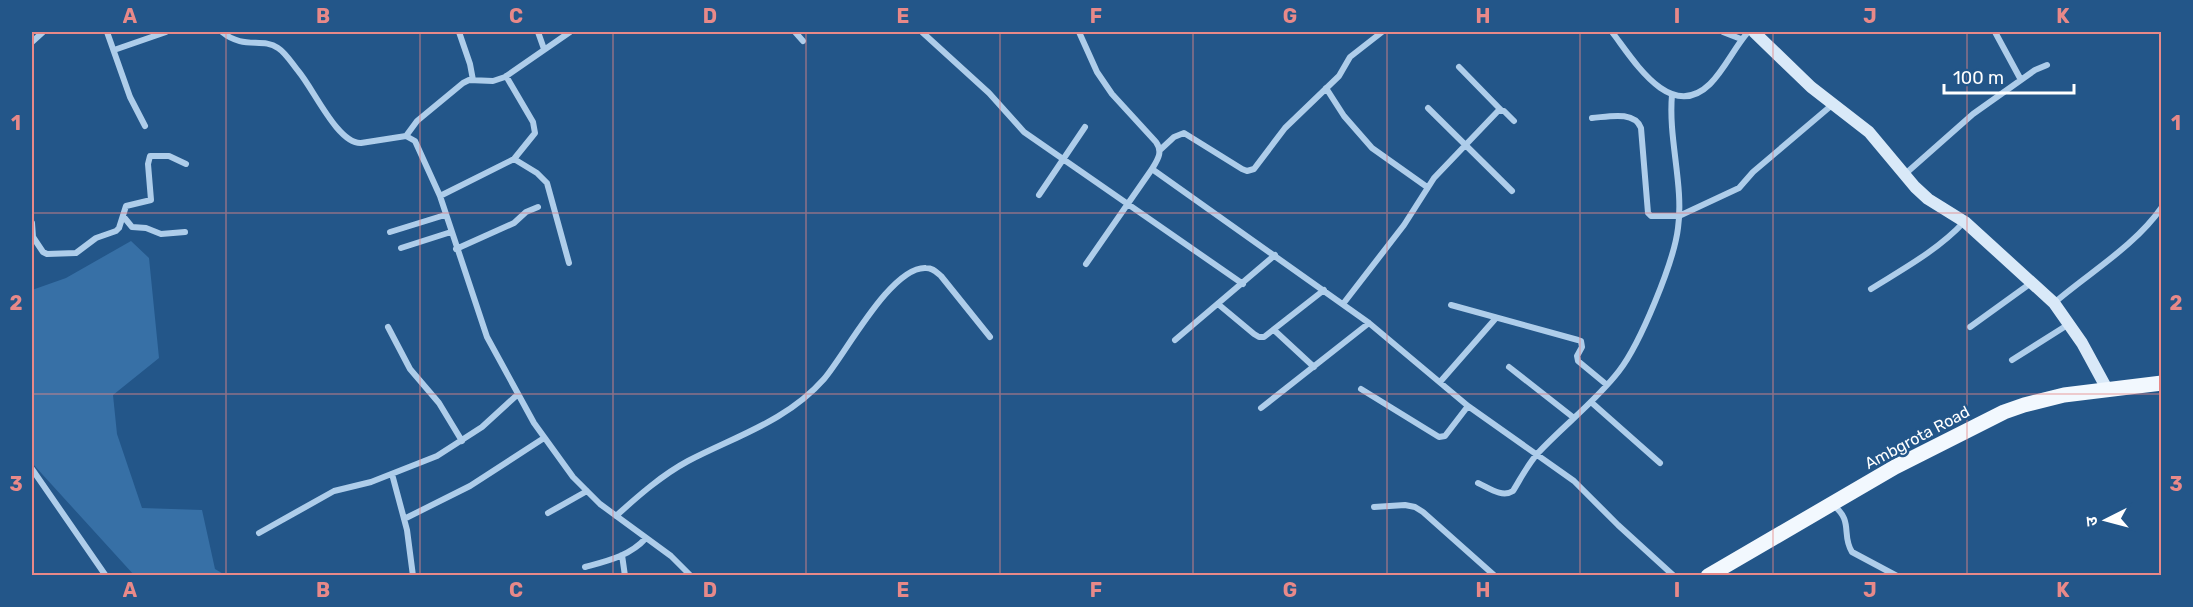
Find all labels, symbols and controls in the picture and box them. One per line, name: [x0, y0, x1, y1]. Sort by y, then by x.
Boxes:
text: A: [123, 4, 138, 28]
text: B: [316, 4, 330, 28]
text: C: [509, 4, 523, 28]
text: D: [703, 4, 717, 28]
text: E: [897, 4, 909, 28]
text: F: [1090, 4, 1102, 28]
text: G: [1283, 4, 1297, 28]
text: H: [1476, 4, 1490, 28]
text: I: [1674, 4, 1680, 28]
text: J: [1863, 4, 1877, 28]
text: K: [2056, 4, 2070, 28]
scale bar: [1944, 57, 2074, 95]
text: 100 m: [1953, 67, 2004, 89]
text: 1: [11, 111, 21, 135]
text: 1: [2171, 111, 2181, 135]
text: 2: [10, 291, 23, 315]
text: 2: [2170, 291, 2183, 315]
street label: Ambgrota Road: [1862, 402, 1973, 473]
text: 3: [9, 472, 23, 496]
text: 3: [2169, 472, 2183, 496]
north arrow: [2076, 490, 2136, 550]
text: उ: [2082, 515, 2102, 527]
text: A: [123, 578, 138, 602]
text: B: [316, 578, 330, 602]
text: C: [509, 578, 523, 602]
text: D: [703, 578, 717, 602]
text: E: [897, 578, 909, 602]
text: F: [1090, 578, 1102, 602]
text: G: [1283, 578, 1297, 602]
text: H: [1476, 578, 1490, 602]
text: I: [1674, 578, 1680, 602]
text: J: [1863, 578, 1877, 602]
text: K: [2056, 578, 2070, 602]

